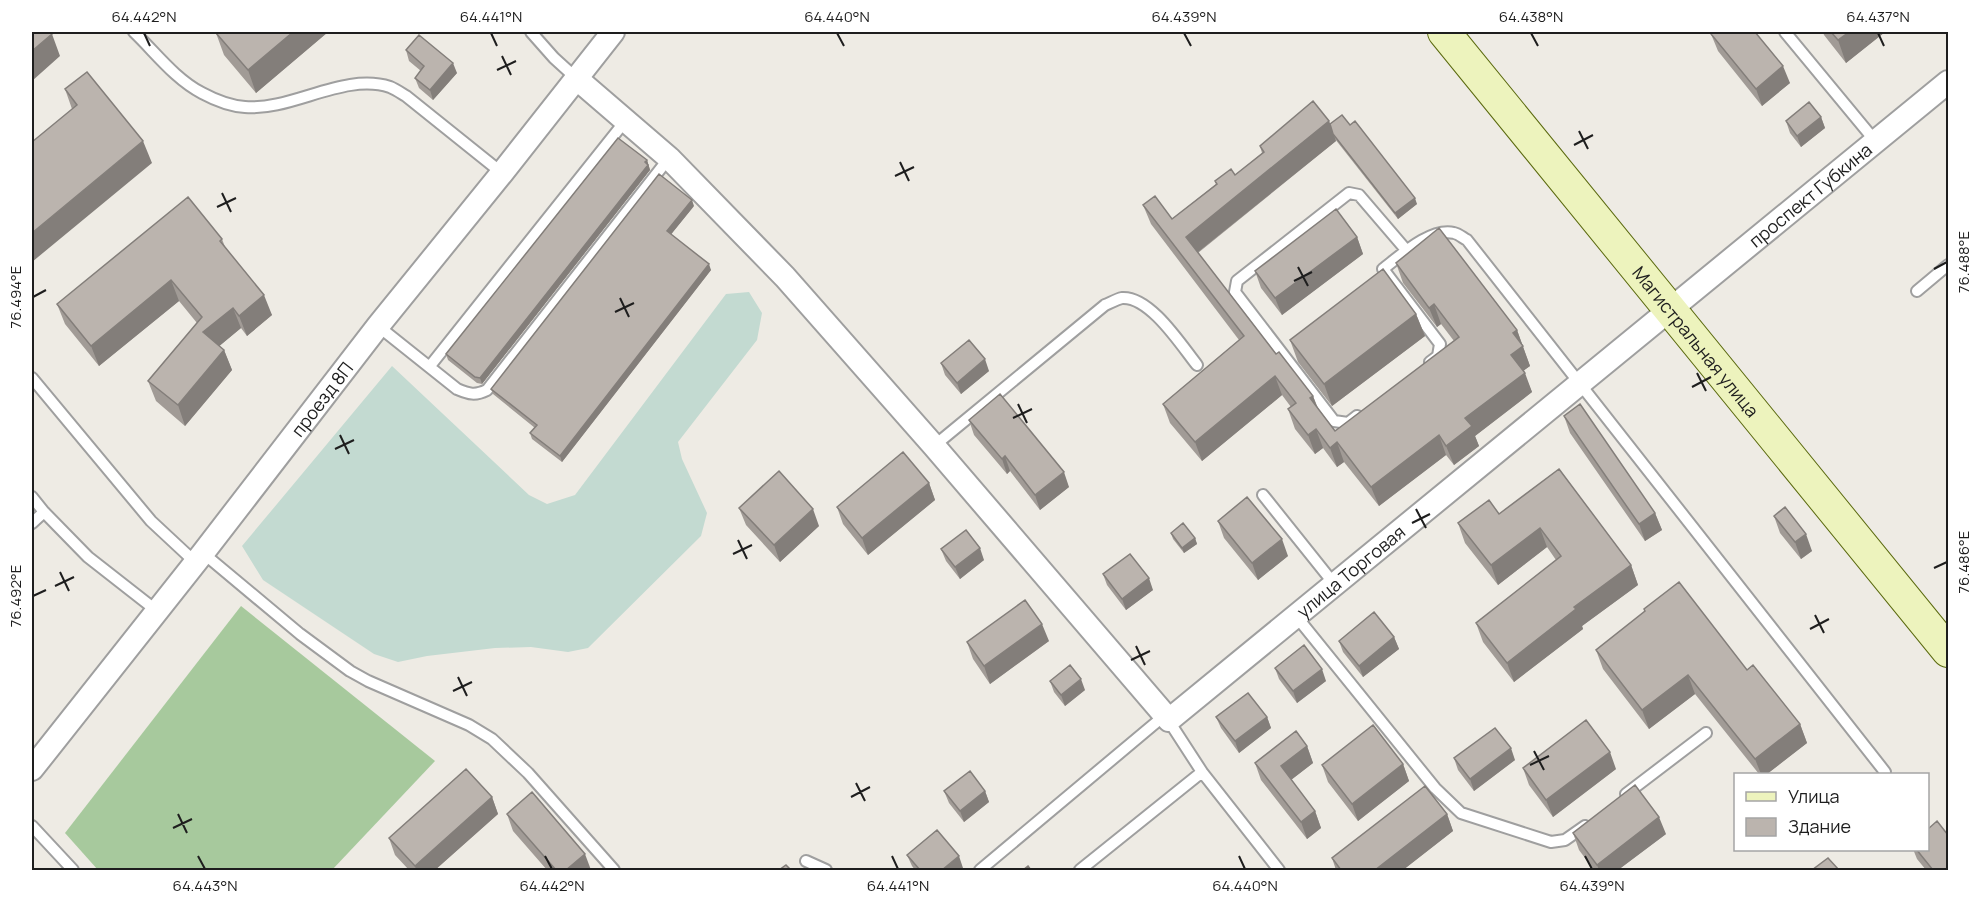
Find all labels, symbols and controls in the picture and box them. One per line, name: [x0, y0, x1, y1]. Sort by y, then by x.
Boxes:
text: 64.442°N: [111, 6, 177, 27]
text: 64.441°N: [460, 6, 522, 27]
text: 64.440°N: [804, 6, 870, 27]
text: 64.439°N: [1151, 6, 1217, 27]
text: 64.438°N: [1499, 6, 1563, 27]
text: 64.437°N: [1846, 6, 1910, 27]
street label: проспект Губкина: [1744, 137, 1877, 252]
text: 76.488°E: [1953, 231, 1974, 293]
street label: Магистральная улица: [1627, 261, 1765, 422]
text: 76.494°E: [5, 266, 26, 328]
street label: проезд 8П: [285, 357, 358, 441]
street label: улица Торговая: [1291, 520, 1410, 623]
text: 76.486°E: [1953, 531, 1974, 593]
text: 76.492°E: [5, 565, 26, 627]
legend: [1734, 773, 1929, 851]
text: Улица: [1788, 784, 1840, 808]
text: Здание: [1788, 814, 1851, 838]
text: 64.443°N: [173, 875, 237, 896]
text: 64.442°N: [519, 875, 585, 896]
text: 64.441°N: [867, 875, 929, 896]
text: 64.440°N: [1212, 875, 1278, 896]
text: 64.439°N: [1559, 875, 1625, 896]

